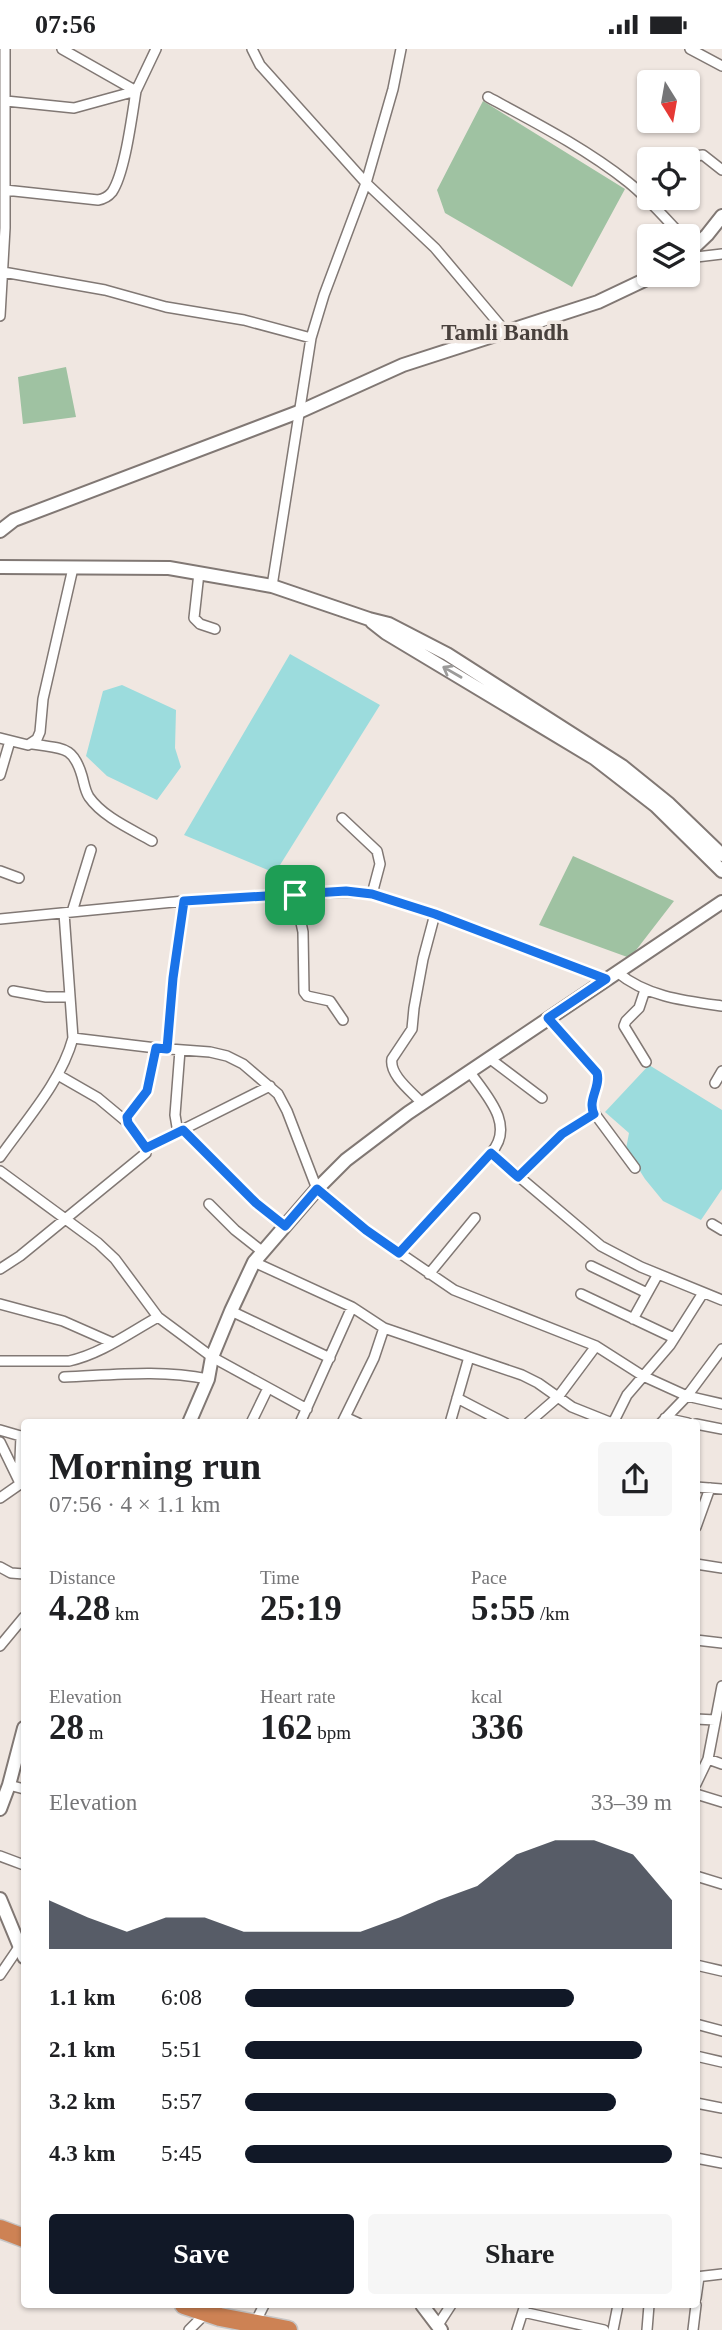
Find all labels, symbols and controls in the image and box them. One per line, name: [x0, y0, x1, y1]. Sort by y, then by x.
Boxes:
text: 07:56: [35, 10, 96, 39]
north arrow: [637, 70, 700, 133]
map controls: [637, 70, 700, 287]
button: locate: [637, 147, 700, 210]
button: layers: [637, 224, 700, 287]
district label: Tamli Bandh: [441, 320, 569, 345]
one-way arrow: [442, 665, 462, 679]
pin: [265, 865, 325, 925]
icon: arrive: [276, 876, 314, 914]
button: share: [598, 1442, 672, 1516]
text: Morning run: [49, 1445, 261, 1487]
text: 07:56 · 4 × 1.1 km: [49, 1492, 220, 1517]
text: Distance: [49, 1567, 115, 1588]
text: Time: [260, 1567, 299, 1588]
text: Pace: [471, 1567, 507, 1588]
text: 4.28: [49, 1589, 110, 1628]
text: 25:19: [260, 1589, 342, 1628]
text: 5:55: [471, 1589, 535, 1628]
text: km: [110, 1603, 139, 1624]
text: /km: [535, 1603, 569, 1624]
text: Elevation: [49, 1686, 122, 1707]
text: Heart rate: [260, 1686, 335, 1707]
text: kcal: [471, 1686, 503, 1707]
text: 28: [49, 1708, 84, 1747]
text: 162: [260, 1708, 313, 1747]
text: 336: [471, 1708, 524, 1747]
text: m: [84, 1722, 104, 1743]
text: bpm: [313, 1722, 351, 1743]
text: Elevation: [49, 1790, 137, 1815]
text: 33–39 m: [591, 1790, 672, 1815]
text: 1.1 km: [49, 1985, 115, 2010]
text: 6:08: [161, 1985, 202, 2010]
text: 2.1 km: [49, 2037, 115, 2062]
text: 5:51: [161, 2037, 202, 2062]
text: 3.2 km: [49, 2089, 115, 2114]
text: 5:57: [161, 2089, 202, 2114]
text: 4.3 km: [49, 2141, 115, 2166]
text: 5:45: [161, 2141, 202, 2166]
button: Save: [49, 2214, 354, 2294]
button: Share: [368, 2214, 672, 2294]

